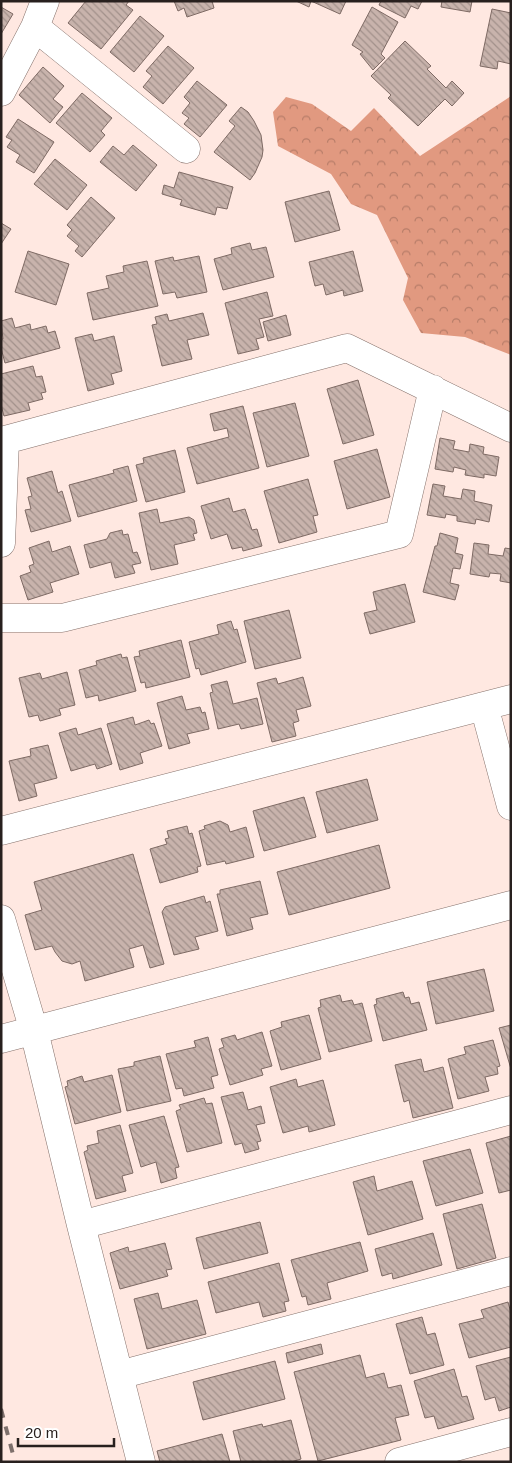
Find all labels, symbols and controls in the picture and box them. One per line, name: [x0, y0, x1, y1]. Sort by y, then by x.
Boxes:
scale bar: [18, 1416, 114, 1448]
text: 20 m: [25, 1424, 58, 1441]

